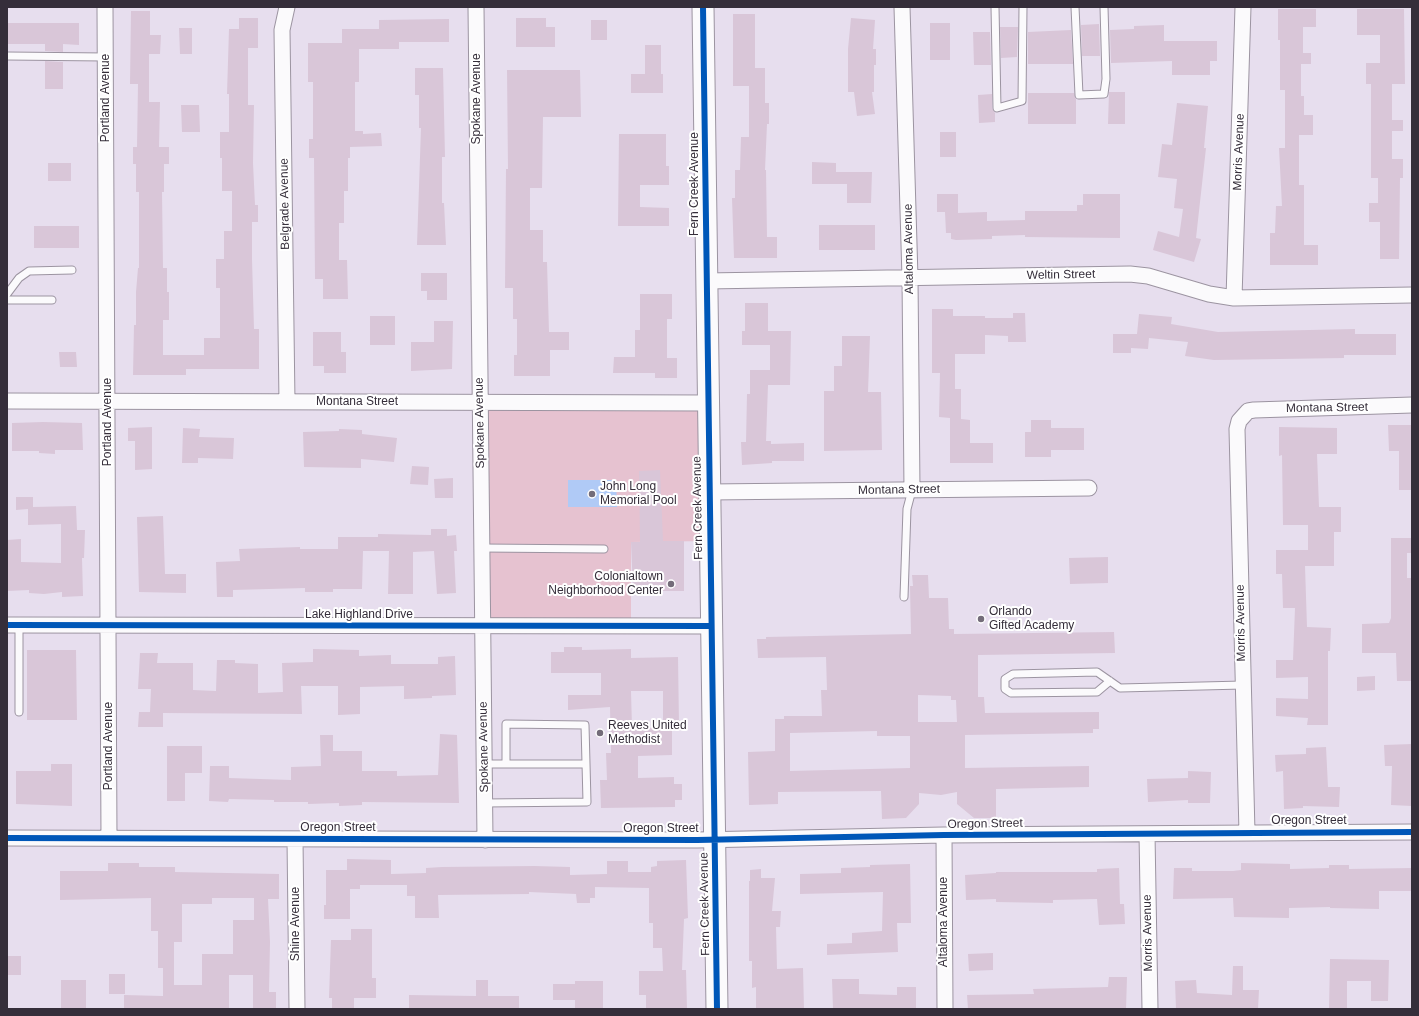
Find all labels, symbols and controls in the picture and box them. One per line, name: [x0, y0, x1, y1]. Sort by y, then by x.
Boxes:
street label: Spokane Avenue: [470, 53, 484, 145]
street label: Portland Avenue: [99, 54, 113, 142]
street label: Morris Avenue: [1230, 113, 1248, 191]
street label: Fern Creek Avenue: [688, 132, 702, 236]
street label: Belgrade Avenue: [277, 158, 293, 250]
street label: Altaloma Avenue: [901, 204, 917, 294]
street label: Weltin Street: [1027, 267, 1095, 283]
street label: Spokane Avenue: [472, 377, 488, 469]
street label: Portland Avenue: [101, 378, 115, 466]
street label: Montana Street: [316, 395, 398, 409]
street label: Montana Street: [1286, 400, 1368, 416]
street label: Fern Creek Avenue: [690, 456, 706, 560]
place label: John Long Memorial Pool: [600, 480, 677, 508]
street label: Montana Street: [858, 482, 940, 498]
marker: John Long Memorial Pool: [587, 489, 597, 499]
place label: Colonialtown Neighborhood Center: [548, 570, 663, 598]
marker: Colonialtown Neighborhood Center: [666, 579, 676, 589]
street label: Morris Avenue: [1233, 584, 1249, 662]
place label: Orlando Gifted Academy: [989, 605, 1074, 633]
street label: Lake Highland Drive: [305, 608, 413, 622]
marker: Orlando Gifted Academy: [976, 614, 986, 624]
street label: Spokane Avenue: [476, 701, 492, 793]
street label: Portland Avenue: [102, 702, 116, 790]
place label: Reeves United Methodist: [608, 719, 687, 747]
marker: Reeves United Methodist: [595, 728, 605, 738]
street label: Oregon Street: [1271, 814, 1347, 828]
street label: Oregon Street: [947, 816, 1023, 832]
street label: Oregon Street: [300, 821, 376, 835]
street label: Oregon Street: [623, 822, 699, 836]
street label: Fern Creek Avenue: [697, 852, 713, 956]
street label: Altaloma Avenue: [937, 877, 951, 967]
street label: Shine Avenue: [289, 887, 303, 961]
street label: Morris Avenue: [1140, 894, 1156, 972]

